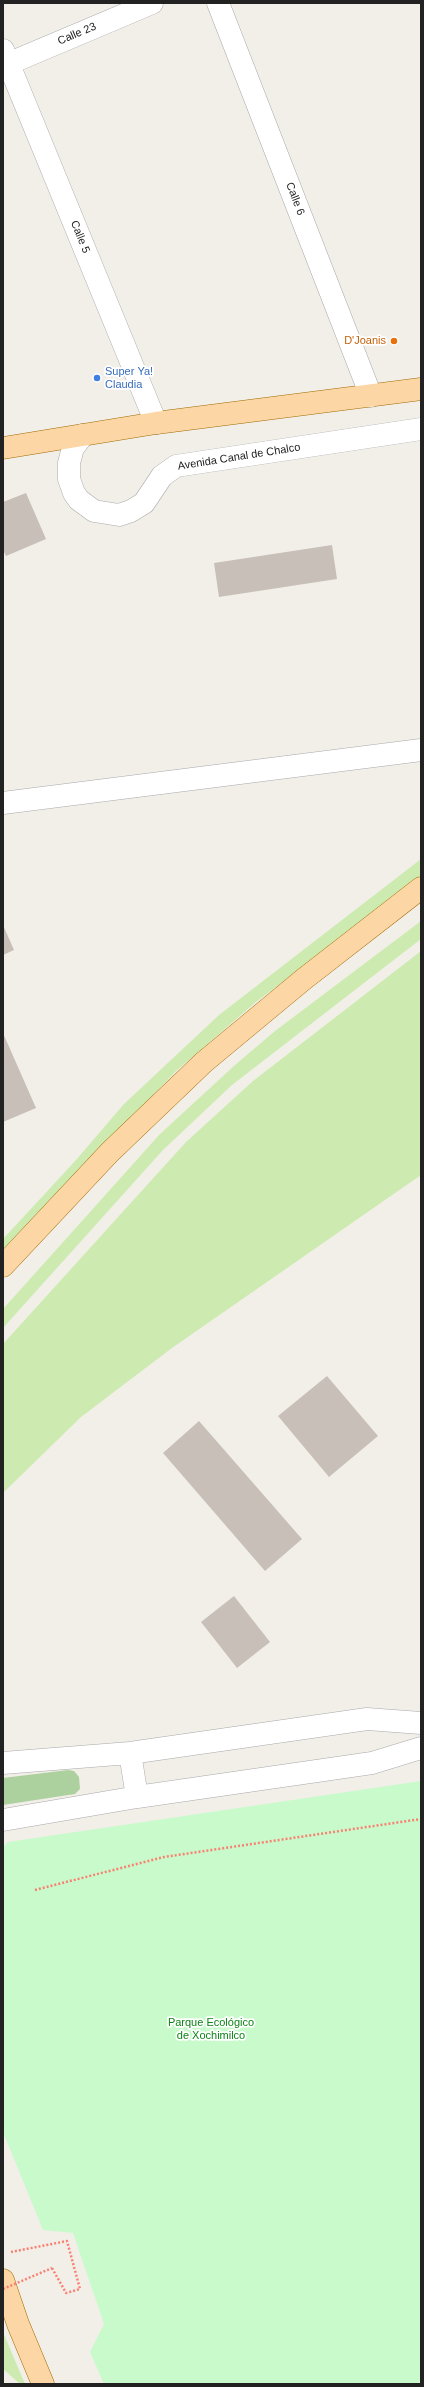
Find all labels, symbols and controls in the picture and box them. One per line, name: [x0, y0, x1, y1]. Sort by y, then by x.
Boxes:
street label: Calle 23: [56, 20, 98, 48]
street label: Calle 6: [283, 181, 307, 217]
street label: Calle 5: [67, 219, 93, 255]
place label: D'Joanis: [344, 334, 386, 348]
marker: D'Joanis: [389, 336, 399, 346]
place label: Super Ya! Claudia: [105, 365, 153, 391]
marker: Super Ya! Claudia: [92, 373, 102, 383]
street label: Avenida Canal de Chalco: [177, 441, 301, 473]
park label: Parque Ecológico de Xochimilco: [168, 2016, 254, 2042]

